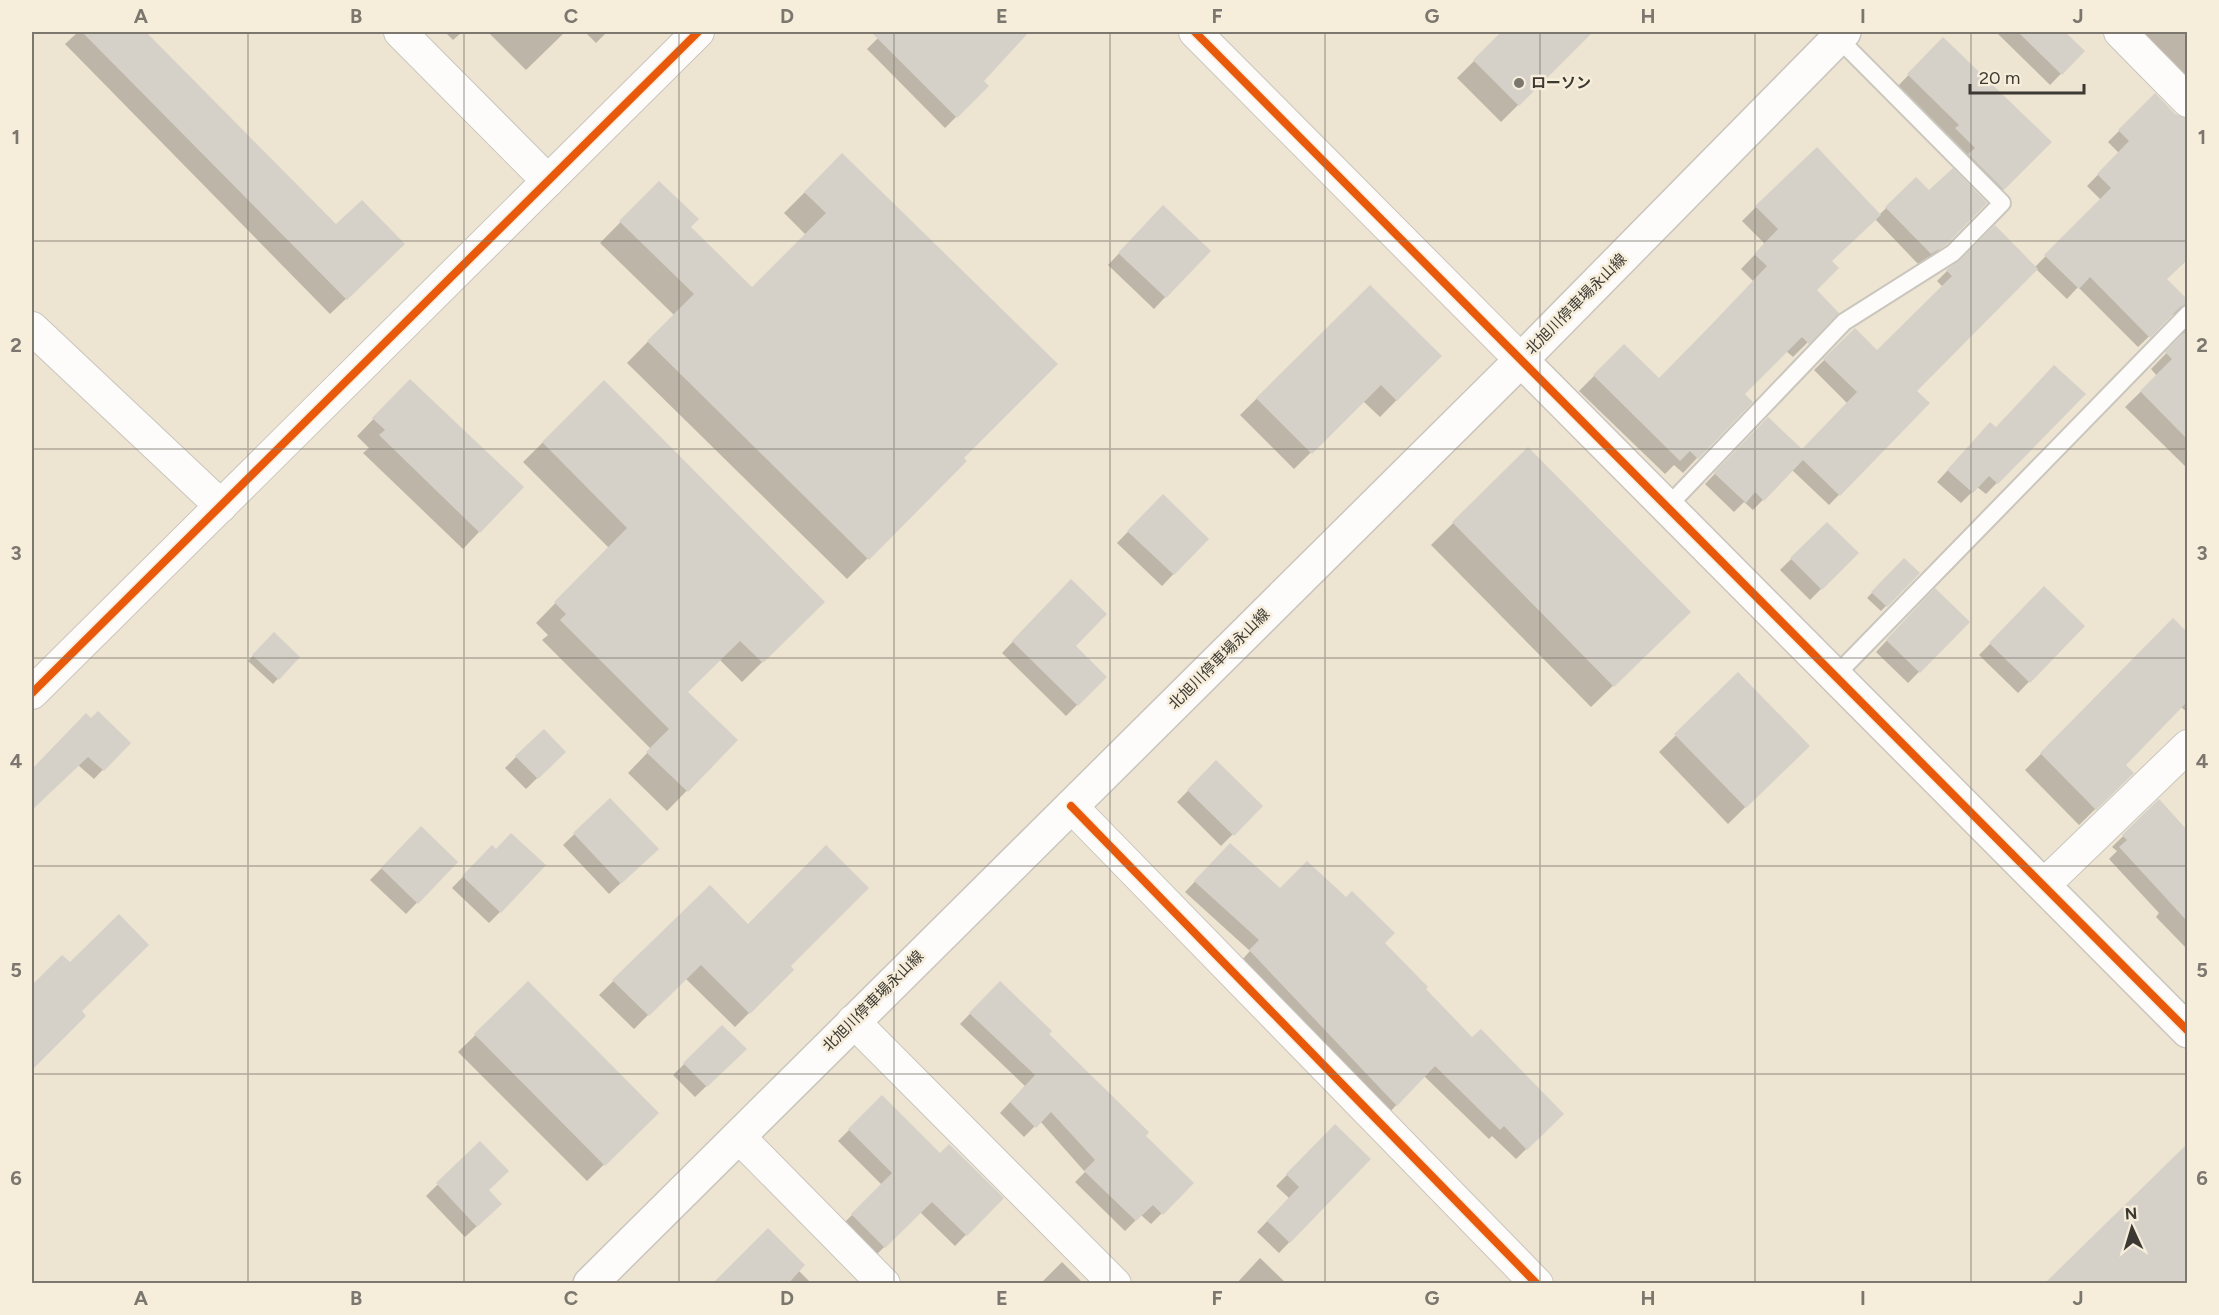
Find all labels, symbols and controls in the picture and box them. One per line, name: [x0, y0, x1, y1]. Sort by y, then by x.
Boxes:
text: A: [134, 4, 149, 28]
text: B: [350, 4, 362, 28]
text: C: [564, 4, 578, 28]
text: D: [780, 4, 794, 28]
text: E: [996, 4, 1008, 28]
text: F: [1211, 4, 1223, 28]
text: G: [1425, 4, 1440, 28]
text: H: [1641, 4, 1656, 28]
text: I: [1860, 4, 1866, 28]
text: J: [2072, 4, 2084, 28]
scale bar: [1970, 57, 2084, 95]
text: 20 m: [1979, 67, 2020, 89]
place label: ローソン: [1531, 74, 1591, 92]
marker: ローソン: [1512, 76, 1526, 90]
text: 1: [12, 125, 20, 149]
text: 1: [2198, 125, 2206, 149]
street label: 北旭川停車場永山線: [1522, 250, 1630, 358]
text: 2: [10, 333, 22, 357]
text: 2: [2196, 333, 2208, 357]
text: 3: [10, 541, 22, 565]
text: 3: [2196, 541, 2208, 565]
street label: 北旭川停車場永山線: [1165, 605, 1273, 713]
text: 4: [10, 749, 23, 773]
text: 4: [2196, 749, 2209, 773]
street label: 北旭川停車場永山線: [819, 947, 927, 1055]
text: 5: [10, 958, 22, 982]
text: 5: [2196, 958, 2208, 982]
text: 6: [10, 1166, 22, 1190]
text: 6: [2196, 1166, 2208, 1190]
north arrow: [2102, 1198, 2162, 1258]
text: N: [2124, 1204, 2138, 1223]
text: A: [134, 1286, 149, 1310]
text: B: [350, 1286, 362, 1310]
text: C: [564, 1286, 578, 1310]
text: D: [780, 1286, 794, 1310]
text: E: [996, 1286, 1008, 1310]
text: F: [1211, 1286, 1223, 1310]
text: G: [1425, 1286, 1440, 1310]
text: H: [1641, 1286, 1656, 1310]
text: I: [1860, 1286, 1866, 1310]
text: J: [2072, 1286, 2084, 1310]

